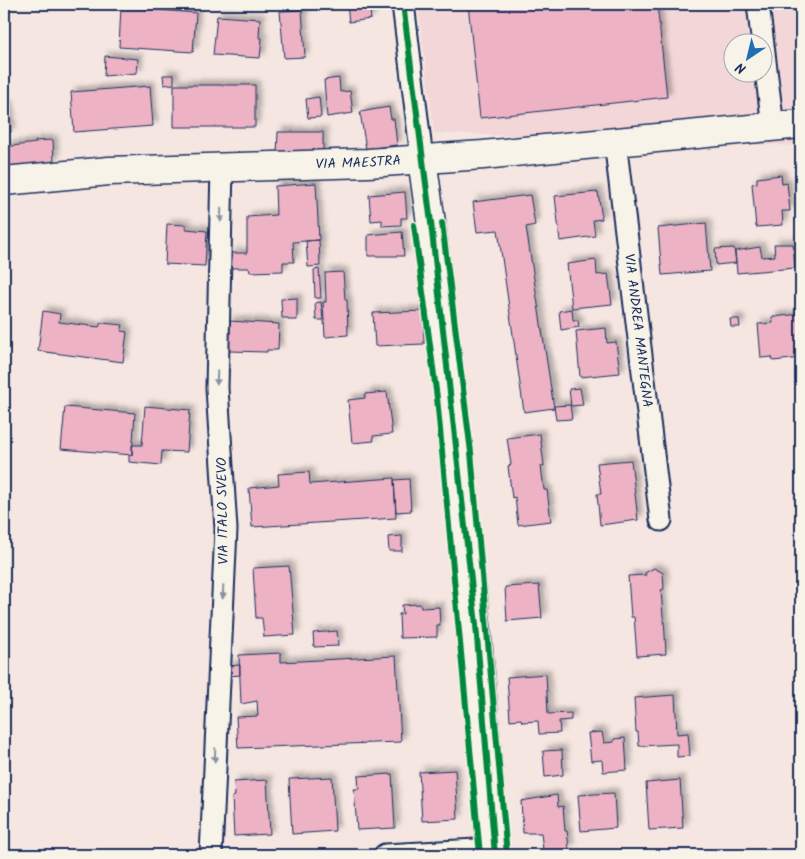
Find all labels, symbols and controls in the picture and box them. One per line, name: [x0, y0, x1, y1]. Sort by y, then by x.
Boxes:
north arrow: [722, 32, 772, 82]
text: N: [731, 56, 751, 79]
street label: VIA MAESTRA: [315, 150, 402, 176]
one-way arrow: [217, 208, 225, 224]
street label: VIA ANDREA MANTEGNA: [618, 252, 658, 409]
one-way arrow: [213, 370, 221, 386]
street label: VIA ITALO SVEVO: [211, 457, 235, 565]
one-way arrow: [219, 585, 227, 601]
one-way arrow: [211, 747, 219, 763]

